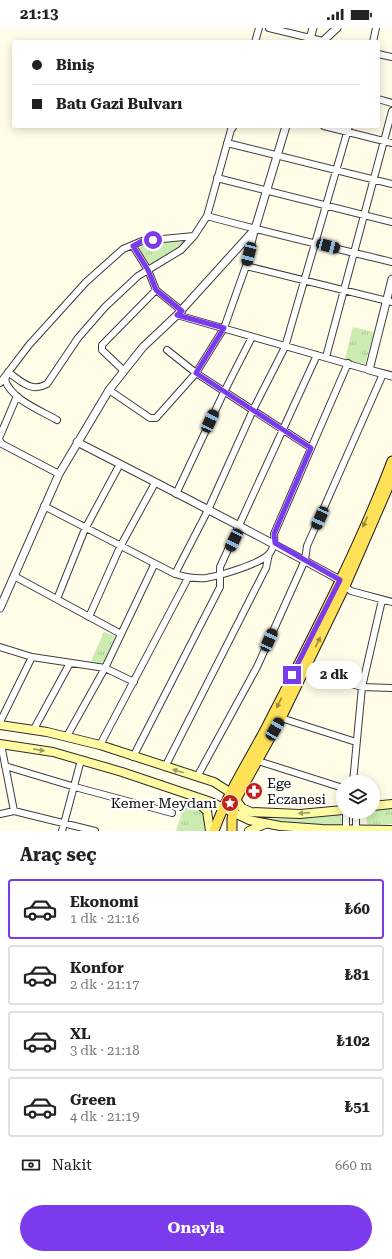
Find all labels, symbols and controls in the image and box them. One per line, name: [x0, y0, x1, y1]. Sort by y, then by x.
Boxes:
text: 21:13: [20, 5, 58, 23]
text: Biniş: [56, 56, 95, 74]
text: Batı Gazi Bulvarı: [56, 95, 182, 113]
route start: [144, 231, 162, 249]
car: [315, 237, 341, 255]
car: [240, 241, 258, 267]
car: [199, 408, 221, 434]
car: [310, 505, 330, 531]
one-way arrow: [362, 517, 368, 528]
car: [223, 527, 245, 553]
car: [259, 627, 279, 653]
one-way arrow: [315, 637, 321, 648]
callout: 2 dk: [306, 661, 362, 689]
route end: [283, 666, 301, 684]
text: 2 dk: [320, 667, 348, 682]
one-way arrow: [275, 697, 282, 708]
car: [264, 716, 286, 742]
one-way arrow: [32, 747, 45, 753]
one-way arrow: [172, 768, 184, 774]
place label: Ege Eczanesi: [267, 775, 326, 807]
map controls: [336, 775, 380, 819]
button: layers: [336, 775, 380, 819]
pharmacy icon: Ege Eczanesi: [244, 781, 264, 801]
place icon: Kemer Meydanı: [220, 793, 240, 813]
place label: Kemer Meydanı: [111, 795, 218, 811]
one-way arrow: [298, 810, 310, 817]
text: Araç seç: [20, 844, 97, 865]
icon: car: [22, 891, 58, 927]
text: Ekonomi: [70, 893, 138, 911]
text: ₺60: [345, 900, 370, 918]
text: 1 dk · 21:16: [70, 911, 139, 926]
icon: car: [22, 957, 58, 993]
text: Konfor: [70, 959, 124, 977]
text: ₺81: [345, 966, 370, 984]
text: 2 dk · 21:17: [70, 977, 139, 992]
icon: car: [22, 1023, 58, 1059]
text: XL: [70, 1025, 91, 1043]
text: ₺102: [336, 1032, 370, 1050]
text: 3 dk · 21:18: [70, 1043, 139, 1058]
icon: car: [22, 1089, 58, 1125]
text: Green: [70, 1091, 116, 1109]
text: ₺51: [345, 1098, 370, 1116]
text: 4 dk · 21:19: [70, 1109, 139, 1124]
icon: cash: [20, 1154, 42, 1176]
text: Nakit: [52, 1156, 92, 1174]
text: 660 m: [335, 1158, 372, 1173]
button: Onayla: [20, 1205, 372, 1251]

